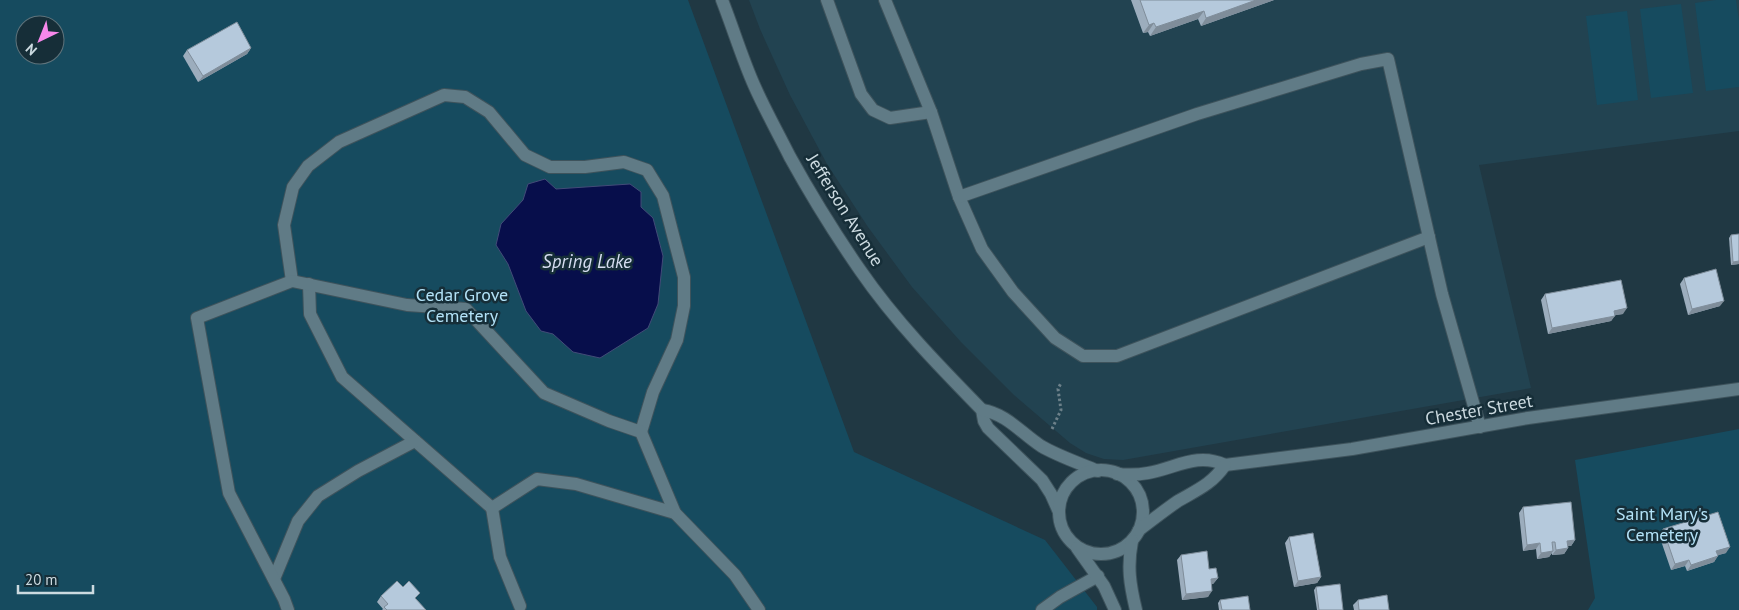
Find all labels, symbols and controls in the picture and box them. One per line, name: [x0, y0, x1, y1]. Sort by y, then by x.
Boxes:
north arrow: [15, 15, 65, 65]
text: N: [22, 40, 41, 59]
street label: Jefferson Avenue: [801, 148, 889, 270]
water label: Spring Lake: [542, 249, 632, 273]
park label: Cedar Grove Cemetery: [416, 283, 508, 327]
street label: Chester Street: [1423, 389, 1534, 430]
park label: Saint Mary's Cemetery: [1616, 502, 1708, 546]
scale bar: [18, 562, 92, 594]
text: 20 m: [25, 570, 58, 589]

